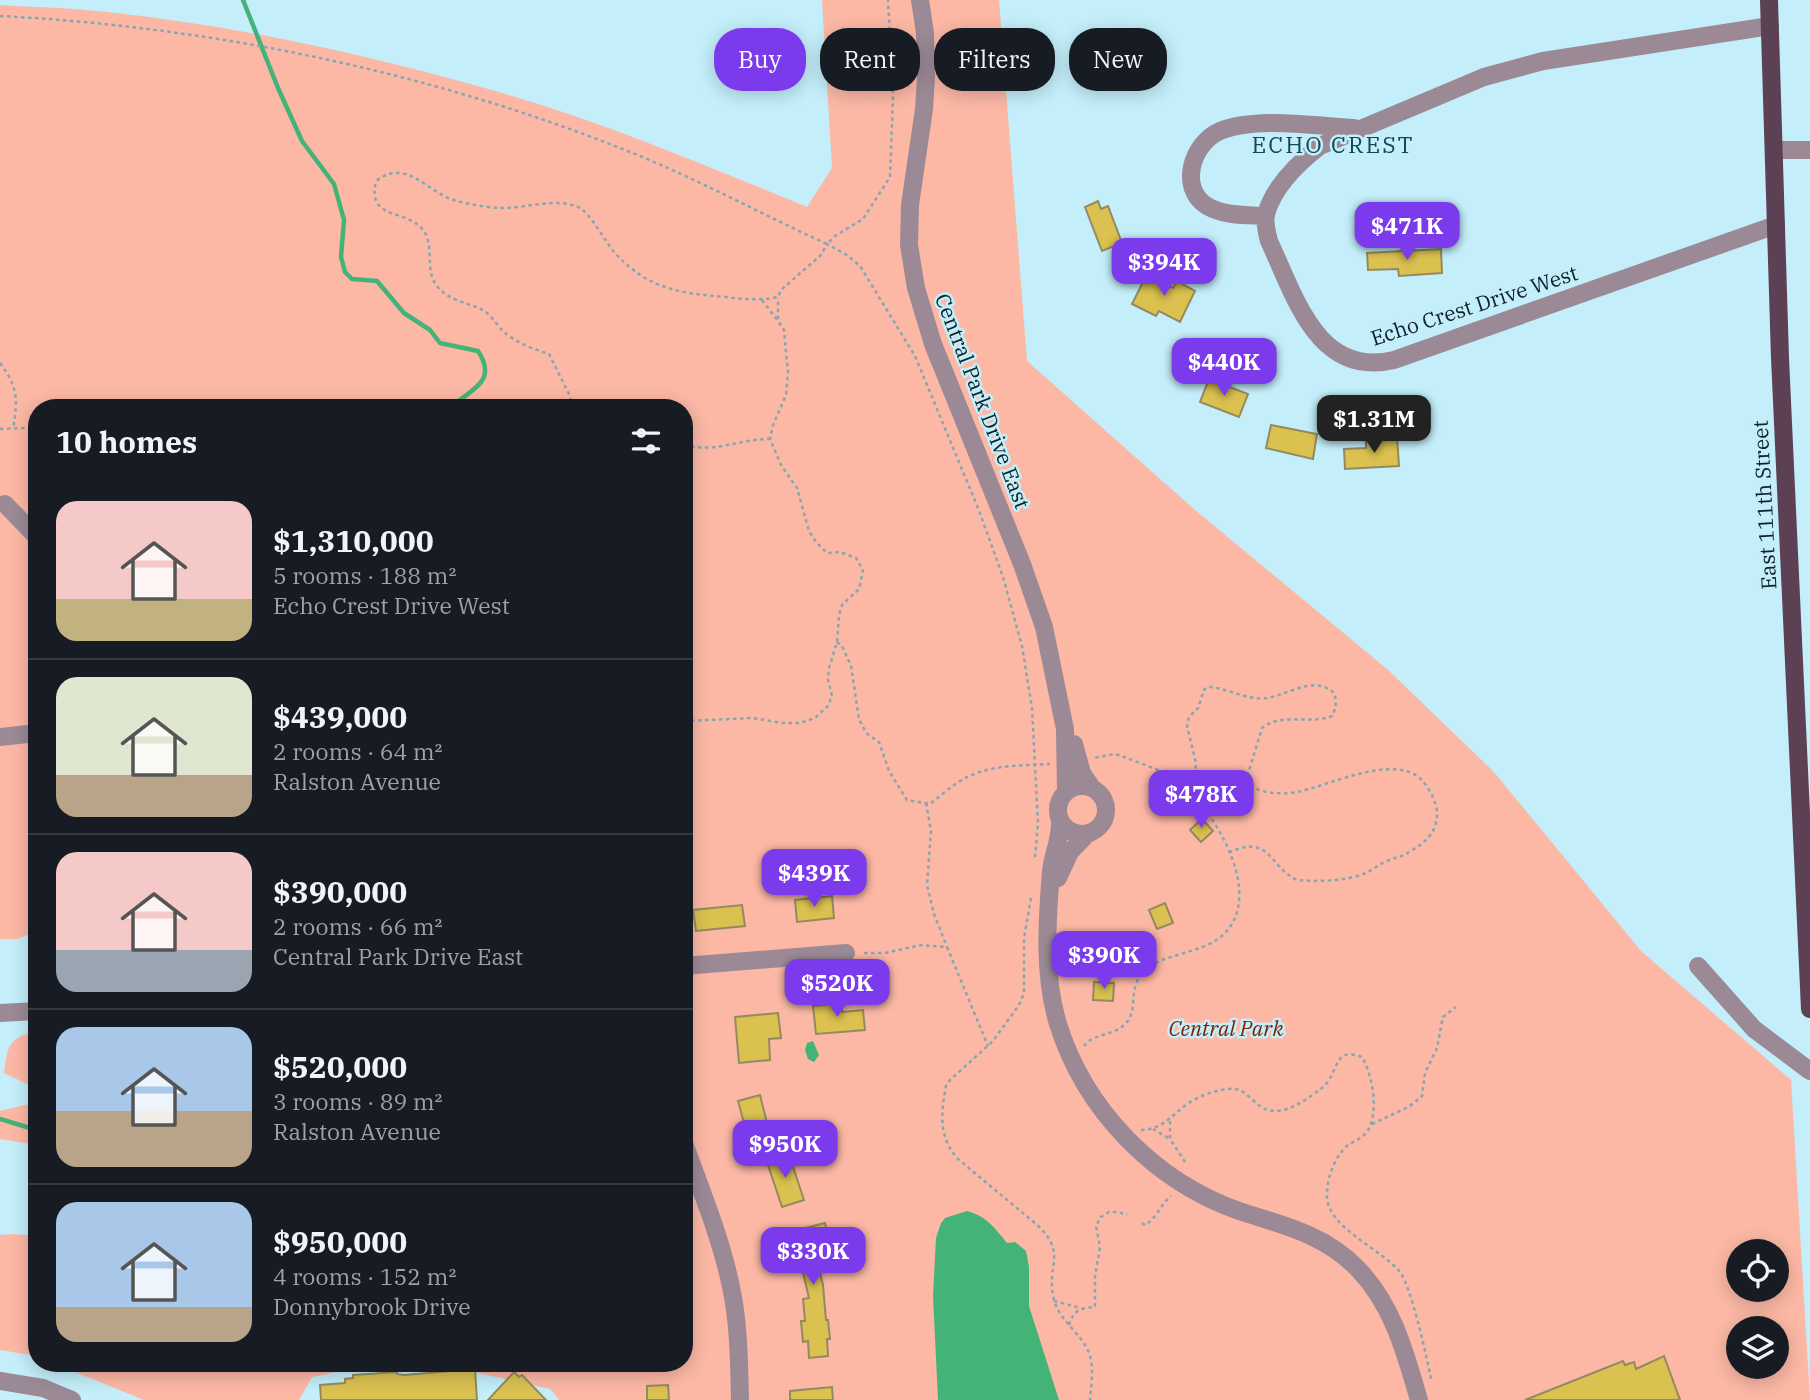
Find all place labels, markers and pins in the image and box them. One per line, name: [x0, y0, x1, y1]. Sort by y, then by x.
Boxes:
pin: $471K: [1358, 202, 1456, 262]
pin: $394K: [1115, 238, 1213, 298]
pin: $440K: [1175, 338, 1273, 398]
pin: $1.31M: [1317, 396, 1431, 455]
pin: $478K: [1152, 770, 1250, 830]
pin: $439K: [765, 850, 863, 909]
pin: $390K: [1055, 932, 1153, 991]
pin: $520K: [788, 960, 886, 1019]
pin: $950K: [736, 1120, 834, 1180]
pin: $330K: [764, 1228, 862, 1287]

